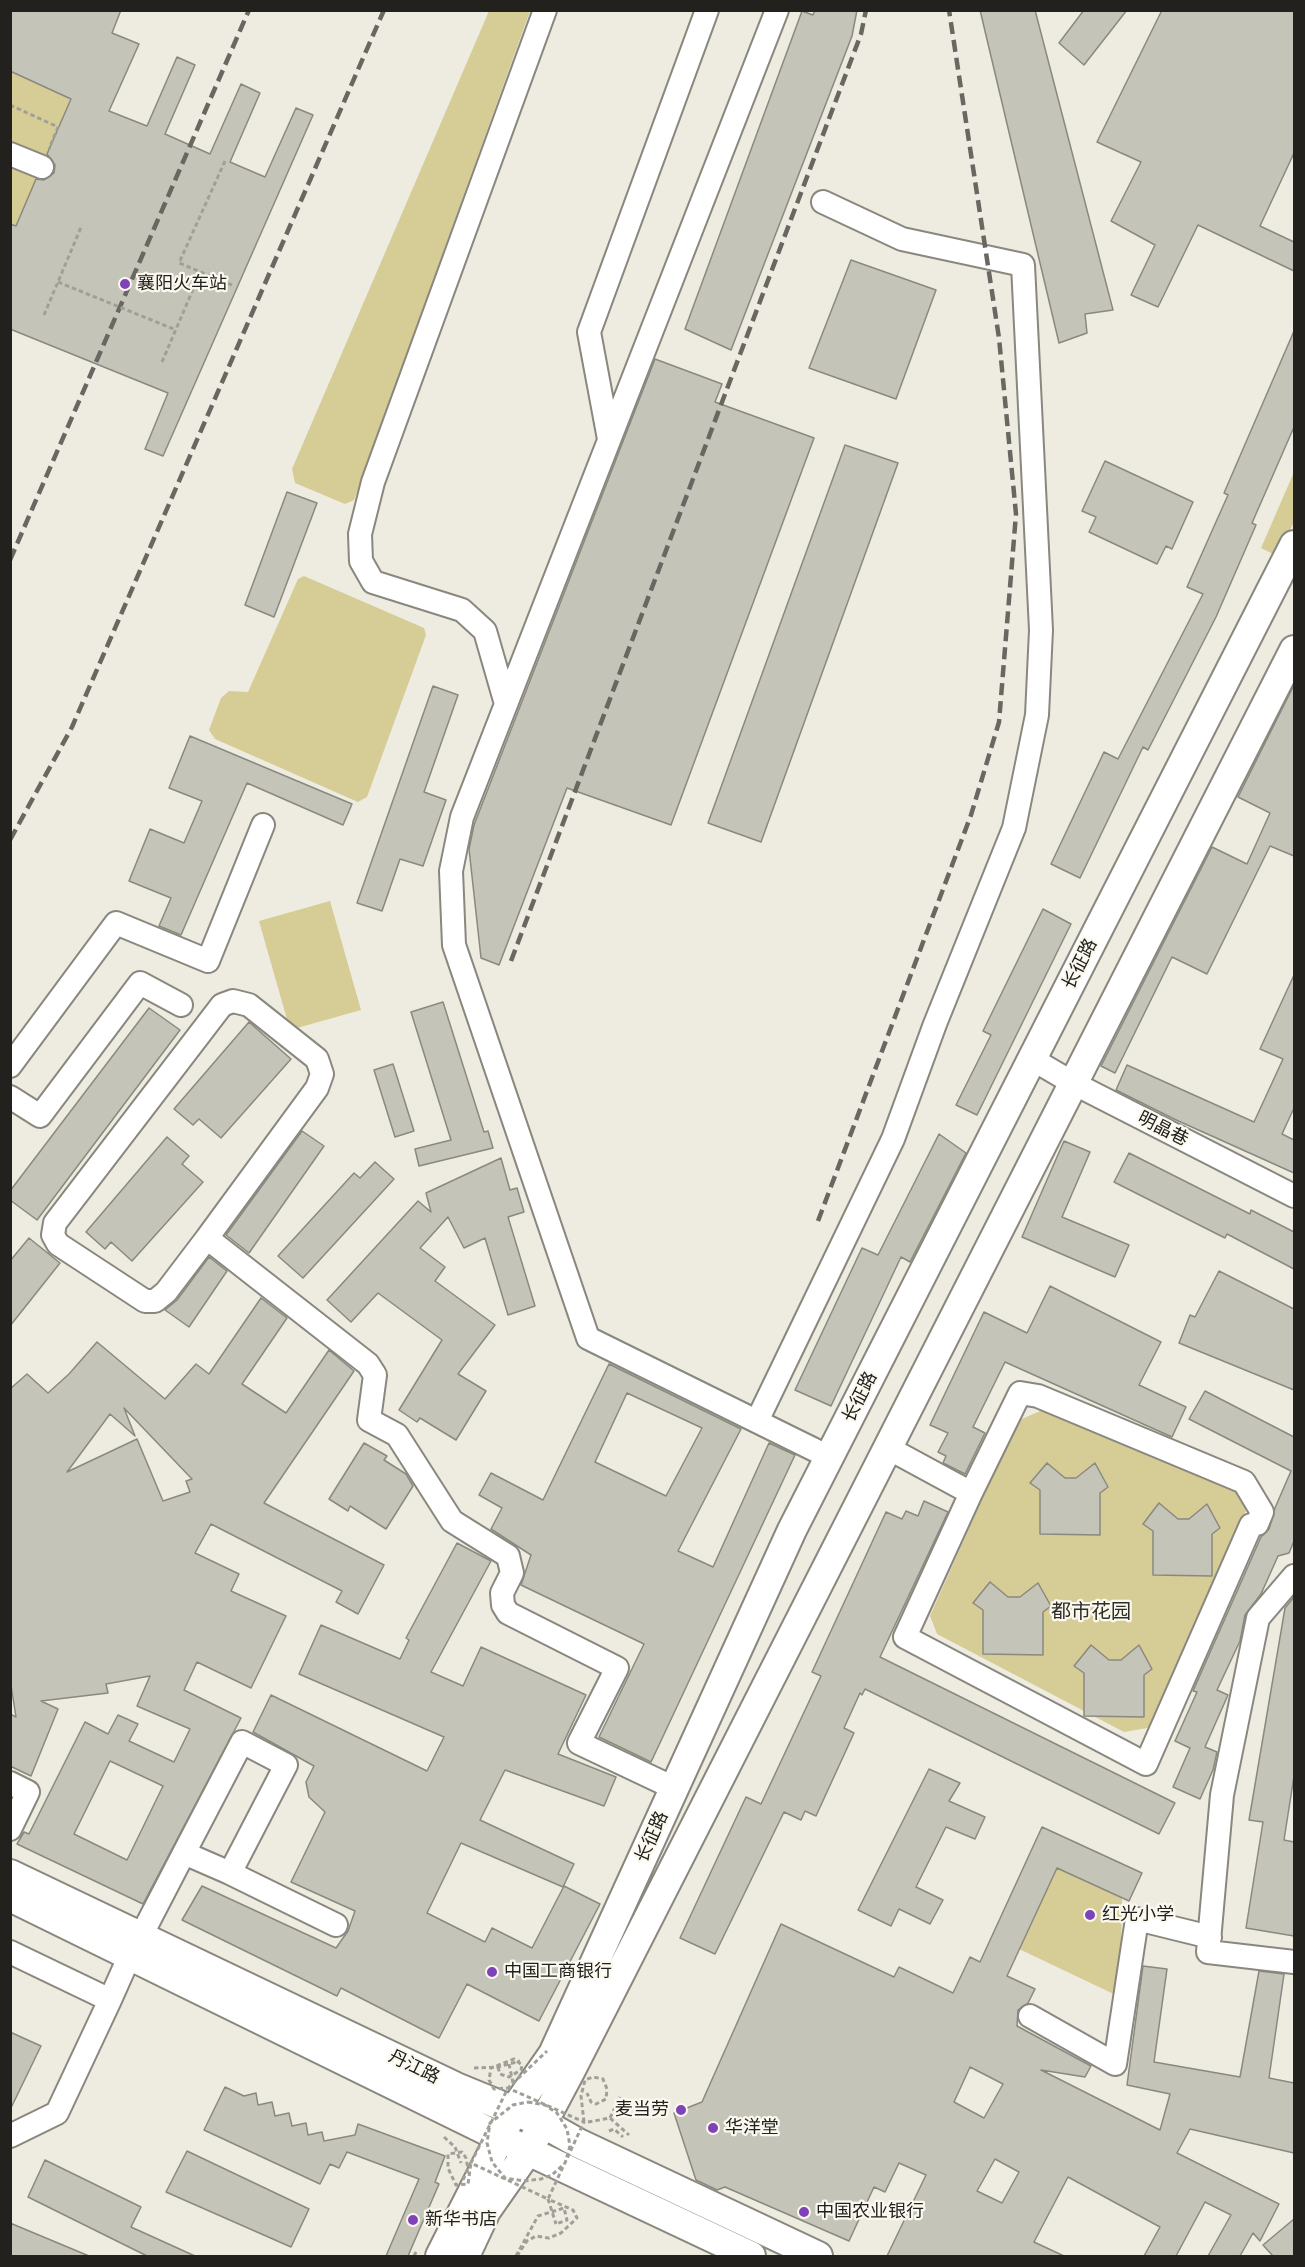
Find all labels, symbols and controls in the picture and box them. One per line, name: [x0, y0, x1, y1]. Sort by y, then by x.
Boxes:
place label: 襄阳火车站: [137, 273, 227, 295]
marker: 襄阳火车站: [118, 277, 132, 291]
street label: 长征路: [1058, 935, 1102, 993]
street label: 明晶巷: [1134, 1107, 1192, 1151]
street label: 长征路: [838, 1368, 882, 1426]
district label: 都市花园: [1051, 1600, 1131, 1624]
street label: 长征路: [631, 1808, 673, 1866]
place label: 红光小学: [1102, 1904, 1174, 1926]
marker: 红光小学: [1083, 1908, 1097, 1922]
place label: 中国工商银行: [504, 1961, 612, 1983]
marker: 中国工商银行: [485, 1965, 499, 1979]
street label: 丹江路: [385, 2045, 443, 2089]
place label: 麦当劳: [615, 2099, 669, 2121]
marker: 麦当劳: [674, 2103, 688, 2117]
place label: 华洋堂: [725, 2117, 779, 2139]
marker: 华洋堂: [706, 2121, 720, 2135]
place label: 中国农业银行: [816, 2201, 924, 2223]
marker: 中国农业银行: [797, 2205, 811, 2219]
place label: 新华书店: [425, 2209, 497, 2231]
marker: 新华书店: [406, 2213, 420, 2227]

